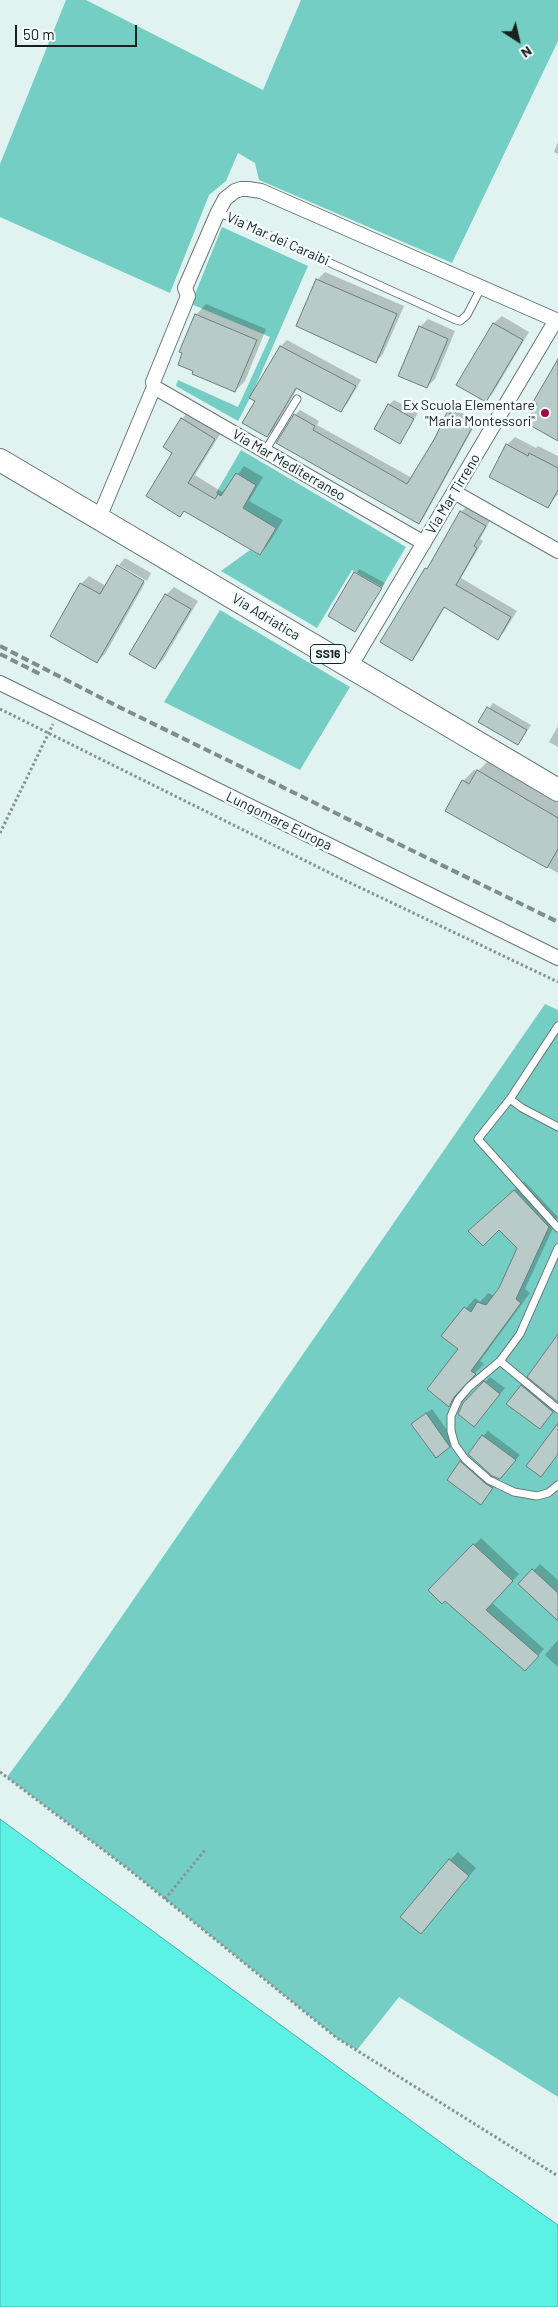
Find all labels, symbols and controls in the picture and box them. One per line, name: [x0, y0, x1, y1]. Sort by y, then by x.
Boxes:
scale bar: [18, 15, 140, 47]
north arrow: [493, 15, 543, 65]
text: 50 m: [23, 25, 55, 43]
text: N: [518, 43, 536, 62]
street label: Via Mar dei Caraibi: [224, 209, 332, 269]
place label: Ex Scuola Elementare "Maria Montessori": [403, 397, 535, 430]
marker: Ex Scuola Elementare "Maria Montessori": [539, 407, 551, 419]
street label: Via Mar Mediterraneo: [229, 426, 349, 504]
street label: Via Mar Tirreno: [422, 451, 484, 537]
street label: Via Adriatica: [229, 590, 303, 644]
road number: SS16: [310, 644, 346, 664]
street label: Lungomare Europa: [223, 788, 335, 854]

